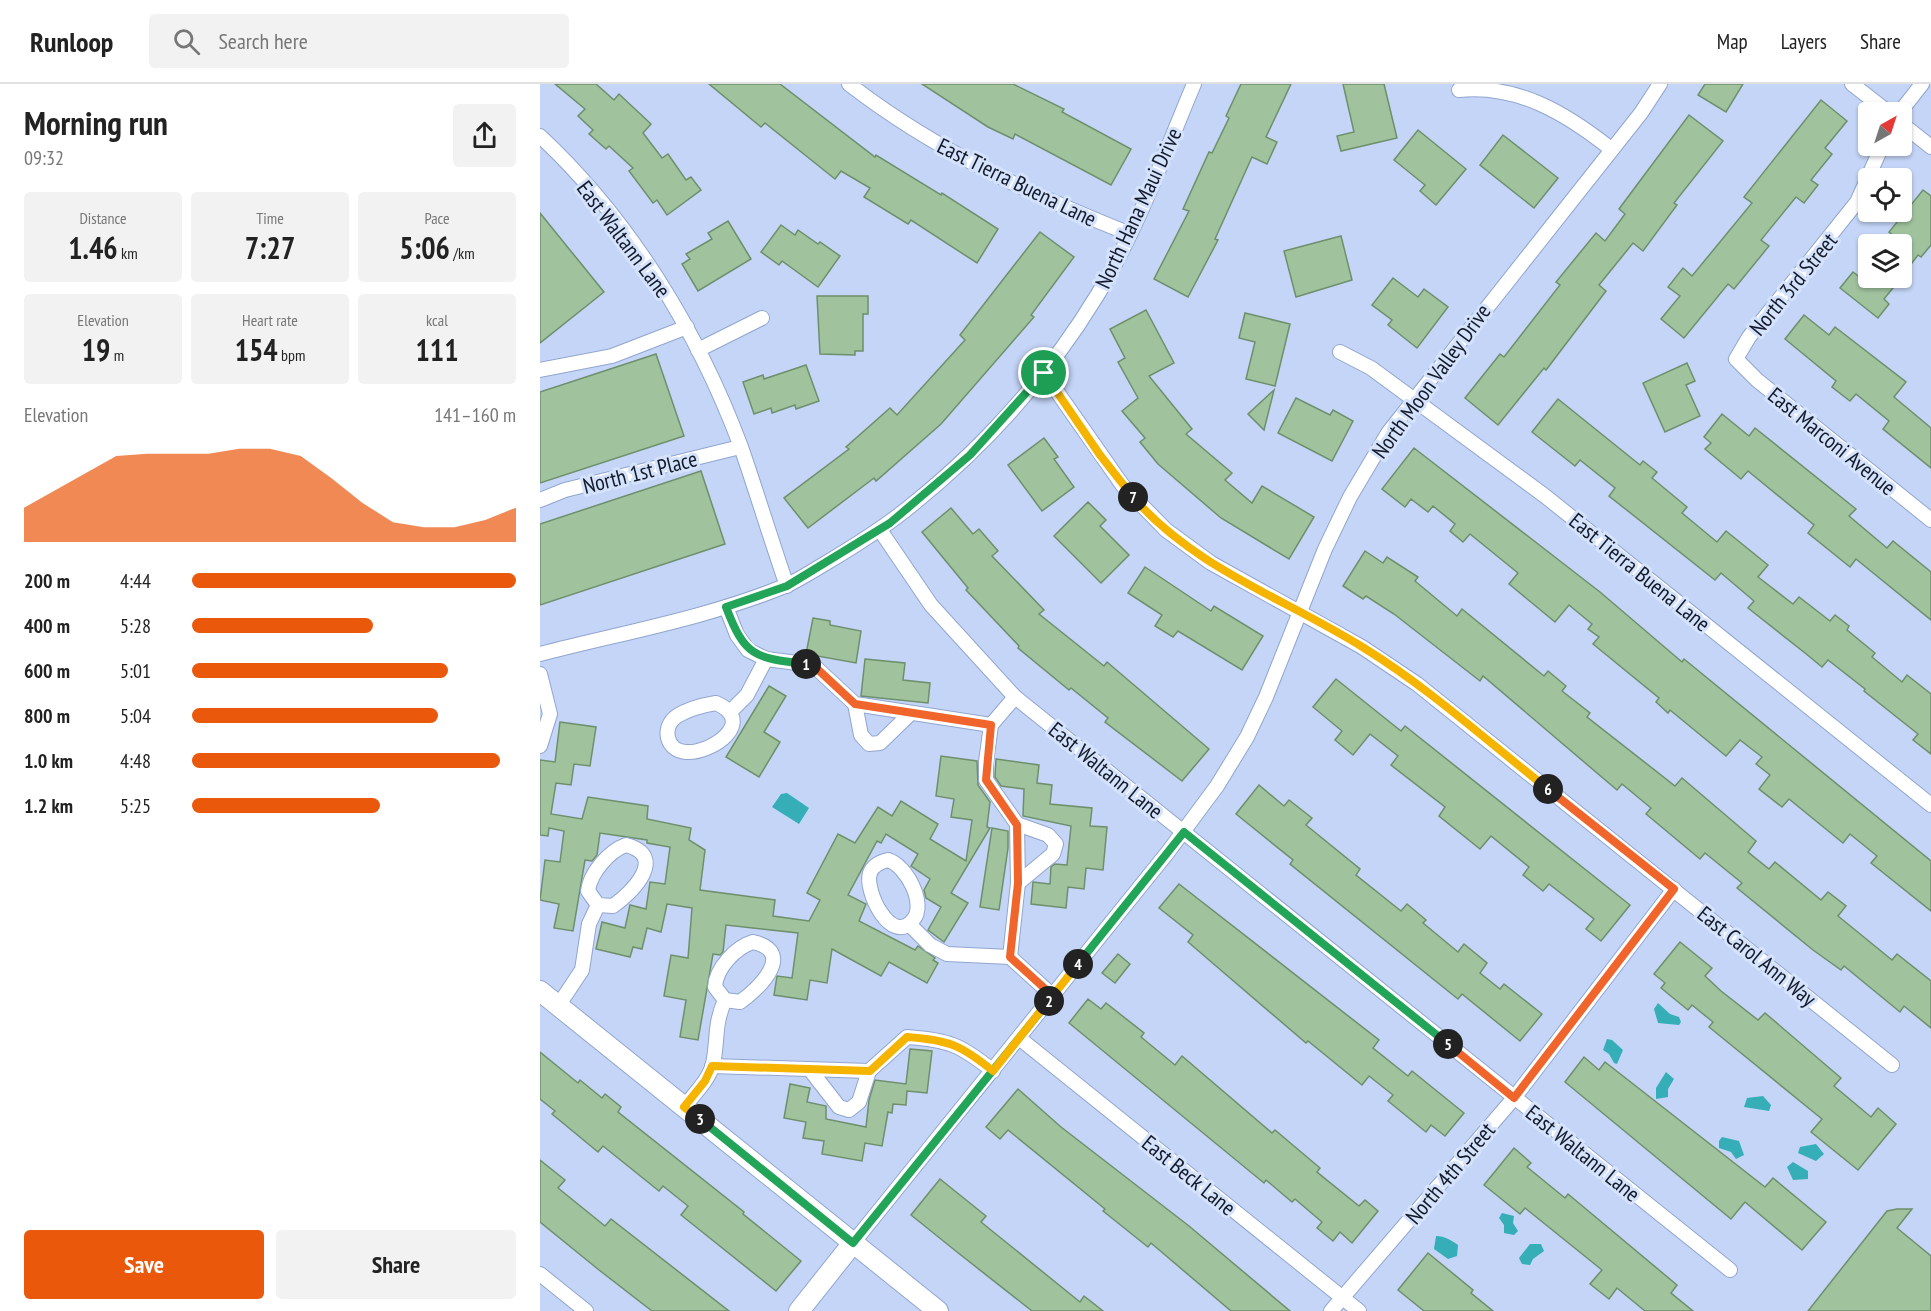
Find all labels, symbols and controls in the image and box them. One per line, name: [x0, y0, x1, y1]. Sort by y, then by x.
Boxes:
search box: [149, 14, 569, 68]
text: Runloop: [30, 23, 113, 60]
icon: search: [170, 25, 203, 58]
text: Search here: [218, 27, 308, 55]
text: Map: [1717, 28, 1748, 55]
text: Layers: [1781, 28, 1827, 55]
text: Share: [1860, 28, 1901, 55]
text: Morning run: [24, 101, 168, 144]
north arrow: [1858, 102, 1912, 156]
map controls: [1858, 102, 1912, 288]
button: share: [453, 104, 516, 167]
street label: North Hana Maui Drive: [1089, 123, 1187, 293]
street label: East Tierra Buena Lane: [933, 131, 1101, 233]
text: 09:32: [24, 145, 64, 171]
button: locate: [1858, 168, 1912, 222]
street label: East Waltann Lane: [571, 175, 677, 303]
text: Distance: [79, 208, 127, 228]
text: Time: [256, 208, 284, 228]
text: Pace: [424, 208, 450, 228]
street label: North 3rd Street: [1743, 227, 1843, 341]
text: 1.46: [68, 228, 118, 267]
text: 7:27: [245, 228, 295, 267]
text: 5:06: [399, 228, 450, 267]
button: layers: [1858, 234, 1912, 288]
text: km: [118, 243, 138, 263]
text: /km: [450, 243, 475, 263]
street label: North Moon Valley Drive: [1365, 298, 1497, 464]
text: Elevation: [77, 310, 129, 330]
text: Heart rate: [242, 310, 298, 330]
text: kcal: [426, 310, 448, 330]
text: 19: [82, 330, 110, 369]
text: 154: [235, 330, 278, 369]
text: 111: [415, 330, 459, 369]
text: m: [110, 345, 124, 365]
text: bpm: [278, 345, 305, 365]
pin: [1018, 347, 1069, 398]
icon: arrive: [1027, 356, 1060, 389]
street label: East Marconi Avenue: [1762, 381, 1902, 501]
text: Elevation: [24, 402, 88, 428]
text: 141–160 m: [434, 402, 516, 428]
street label: North 1st Place: [580, 444, 700, 500]
pin: 7: [1118, 482, 1148, 512]
text: 7: [1129, 487, 1137, 507]
street label: East Tierra Buena Lane: [1564, 507, 1716, 637]
text: 200 m: [24, 568, 70, 594]
text: 4:44: [120, 568, 151, 594]
text: 400 m: [24, 613, 70, 639]
text: 5:28: [120, 613, 151, 639]
pin: 1: [791, 649, 821, 679]
text: 1: [802, 654, 810, 674]
text: 600 m: [24, 658, 70, 684]
text: 5:01: [120, 658, 151, 684]
text: 800 m: [24, 703, 70, 729]
text: 5:04: [120, 703, 151, 729]
street label: East Waltann Lane: [1043, 715, 1169, 825]
text: 1.0 km: [24, 748, 73, 774]
text: 4:48: [120, 748, 151, 774]
pin: 6: [1533, 774, 1563, 804]
text: 6: [1544, 779, 1552, 799]
text: 1.2 km: [24, 793, 73, 819]
text: 5:25: [120, 793, 151, 819]
street label: East Carol Ann Way: [1692, 900, 1823, 1013]
pin: 4: [1063, 949, 1093, 979]
text: 4: [1074, 954, 1082, 974]
pin: 2: [1034, 986, 1064, 1016]
text: 2: [1045, 991, 1053, 1011]
pin: 5: [1433, 1029, 1463, 1059]
text: 5: [1444, 1034, 1452, 1054]
street label: East Waltann Lane: [1520, 1098, 1646, 1208]
pin: 3: [685, 1104, 715, 1134]
text: 3: [696, 1109, 704, 1129]
street label: North 4th Street: [1399, 1116, 1501, 1230]
street label: East Beck Lane: [1136, 1129, 1242, 1221]
button: Save: [24, 1230, 264, 1299]
button: Share: [276, 1230, 516, 1299]

